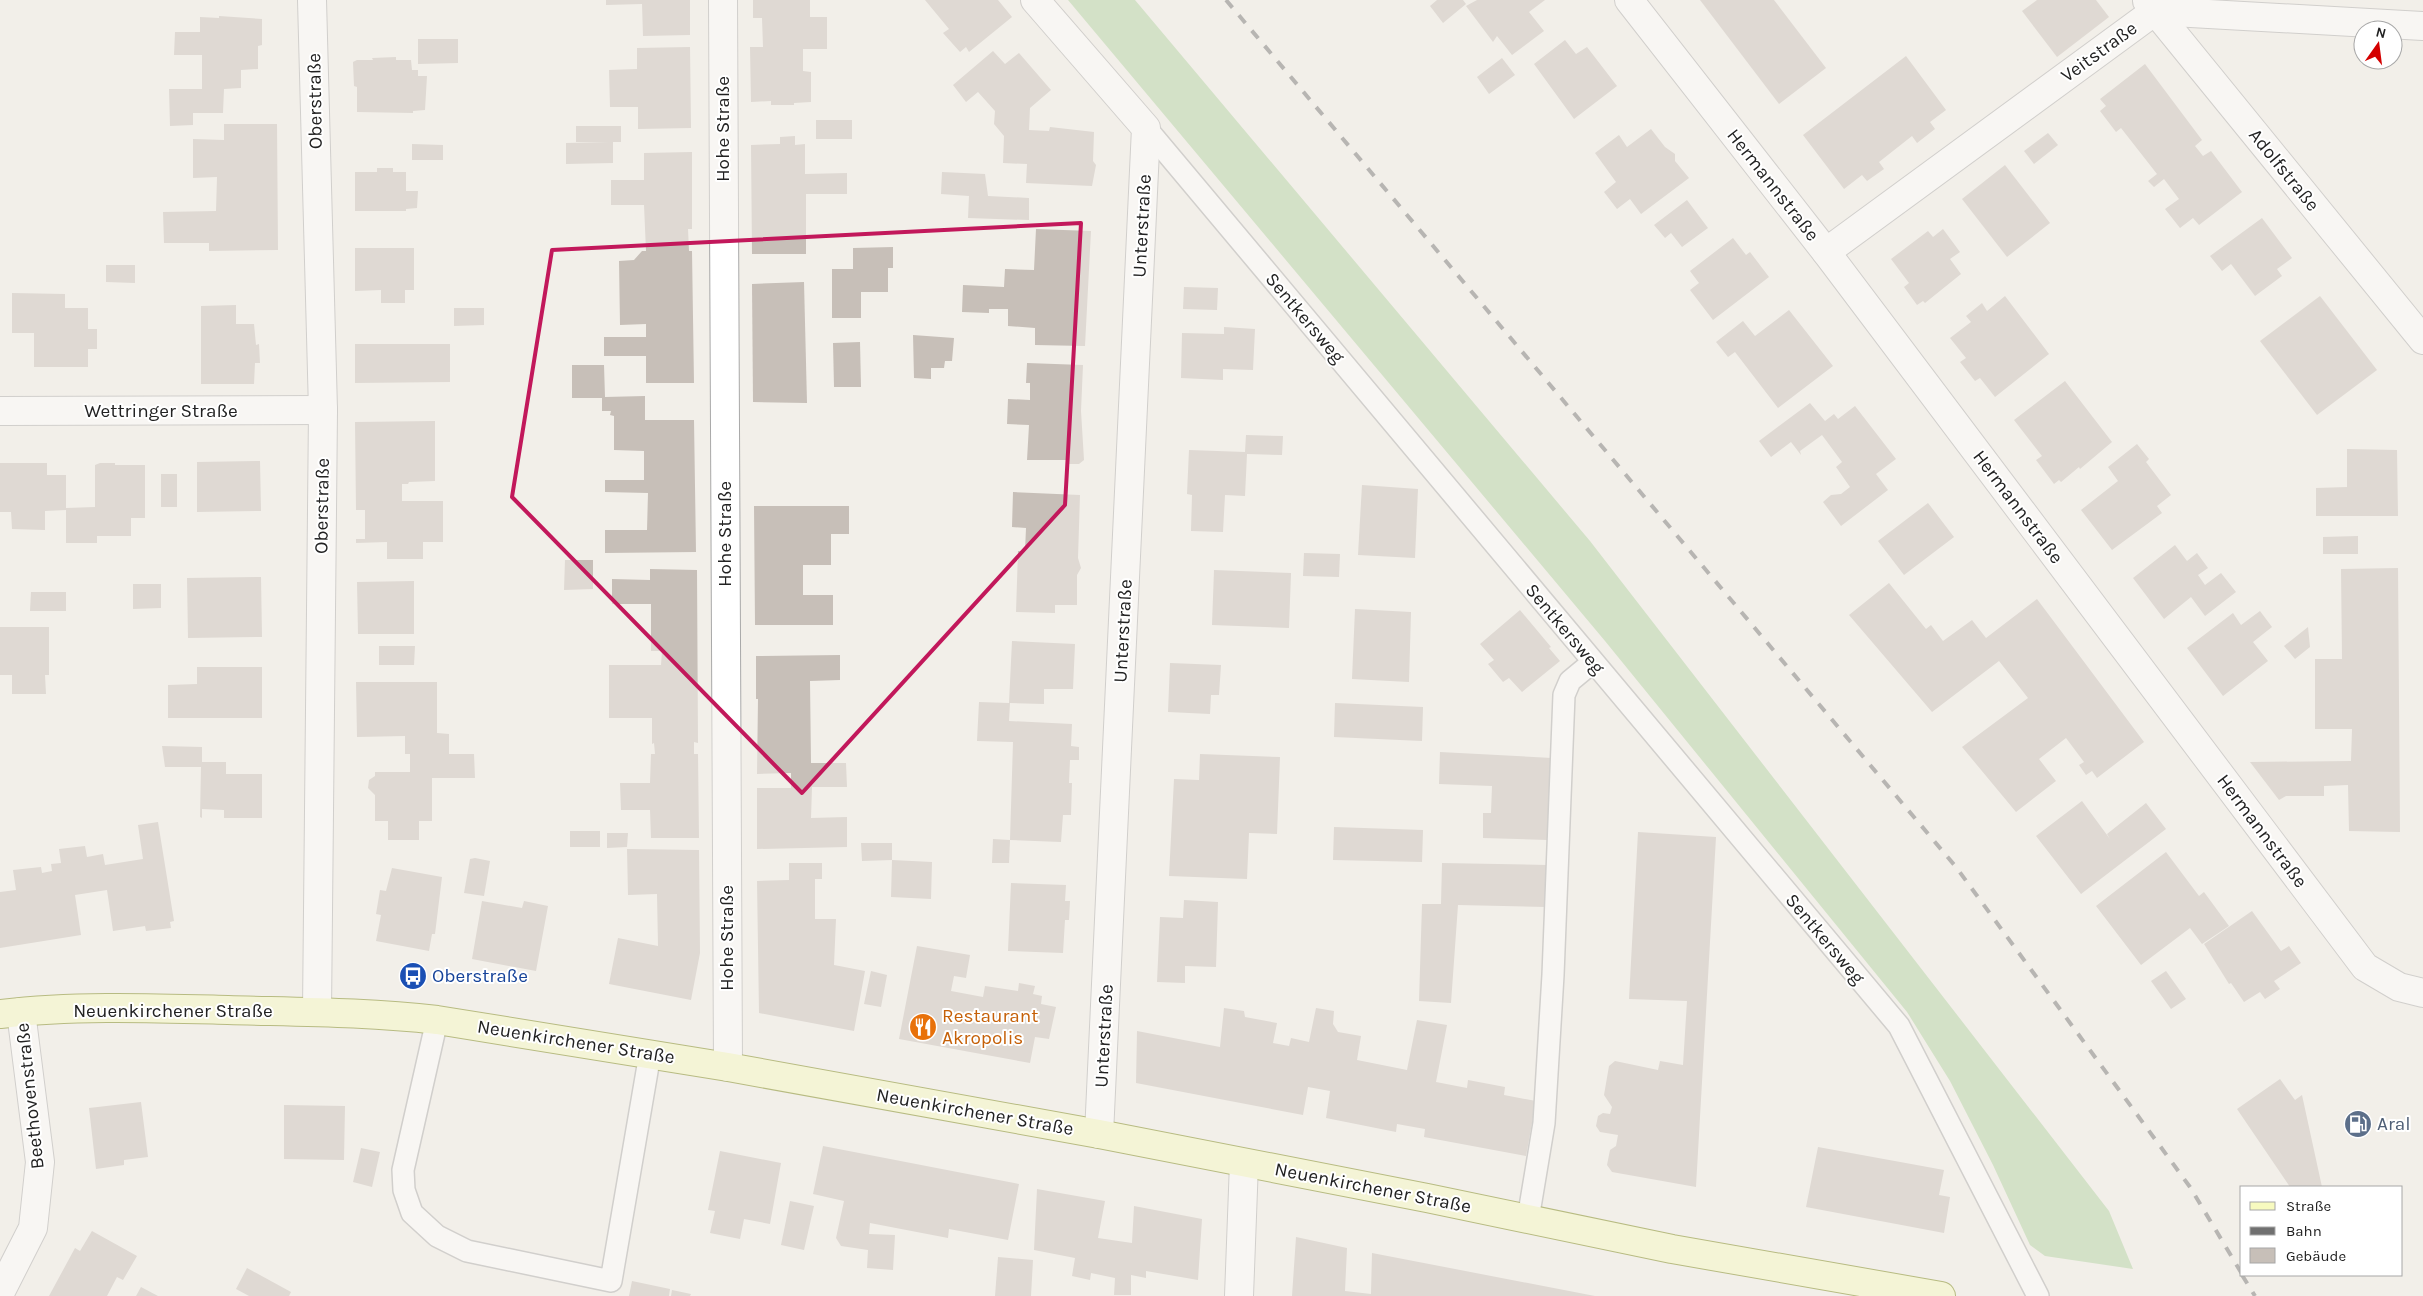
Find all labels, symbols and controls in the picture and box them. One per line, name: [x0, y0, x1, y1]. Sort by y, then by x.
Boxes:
street label: Veitstraße: [2057, 17, 2141, 87]
north arrow: [2353, 20, 2403, 70]
text: N: [2374, 23, 2388, 42]
street label: Oberstraße: [303, 53, 327, 149]
street label: Hohe Straße: [712, 76, 734, 182]
street label: Hermannstraße: [1722, 124, 1824, 246]
street label: Adolfstraße: [2244, 124, 2324, 216]
street label: Unterstraße: [1128, 174, 1156, 278]
street label: Sentkersweg: [1261, 268, 1349, 368]
street label: Wettringer Straße: [84, 400, 238, 422]
street label: Hermannstraße: [1968, 446, 2068, 568]
street label: Oberstraße: [310, 458, 334, 554]
street label: Hohe Straße: [714, 481, 736, 587]
street label: Unterstraße: [1109, 579, 1137, 683]
street label: Sentkersweg: [1521, 579, 1609, 679]
street label: Hermannstraße: [2212, 770, 2312, 892]
street label: Hohe Straße: [716, 885, 738, 991]
street label: Sentkersweg: [1781, 889, 1869, 989]
bus stop icon: Oberstraße: [398, 961, 428, 991]
place label: Oberstraße: [432, 965, 528, 987]
street label: Unterstraße: [1090, 984, 1118, 1088]
street label: Neuenkirchener Straße: [73, 1000, 273, 1022]
place label: Restaurant Akropolis: [942, 1005, 1038, 1049]
restaurant icon: Restaurant Akropolis: [908, 1012, 938, 1042]
street label: Neuenkirchener Straße: [476, 1016, 676, 1068]
street label: Beethovenstraße: [11, 1022, 49, 1170]
street label: Neuenkirchener Straße: [875, 1084, 1075, 1140]
fuel station icon: Aral: [2343, 1109, 2373, 1139]
place label: Aral: [2377, 1113, 2411, 1135]
street label: Neuenkirchener Straße: [1273, 1158, 1473, 1218]
legend: [2240, 1186, 2403, 1276]
text: Straße: [2286, 1197, 2331, 1215]
text: Bahn: [2286, 1222, 2322, 1240]
text: Gebäude: [2286, 1247, 2346, 1265]

